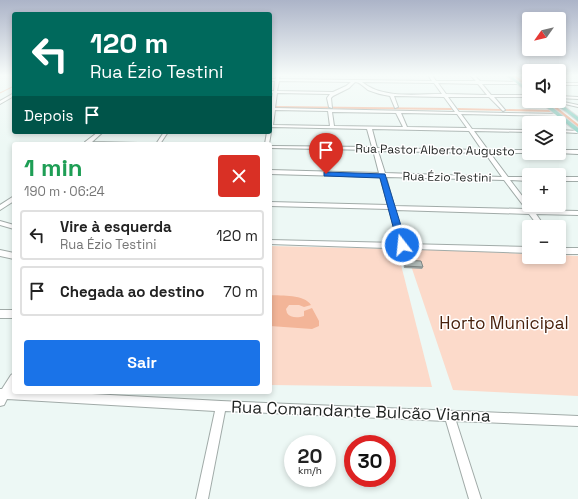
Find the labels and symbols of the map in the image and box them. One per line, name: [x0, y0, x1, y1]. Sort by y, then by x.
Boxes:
north arrow: [522, 12, 566, 56]
pin: [309, 133, 343, 174]
street label: Rua Pastor Alberto Augusto: [355, 141, 515, 159]
street label: Rua Ézio Testini: [402, 168, 492, 186]
position arrow: [381, 224, 423, 266]
park label: Horto Municipal: [439, 312, 569, 334]
street label: Rua Comandante Bulcão Vianna: [231, 395, 491, 427]
speed limit sign: 30: [344, 435, 396, 487]

